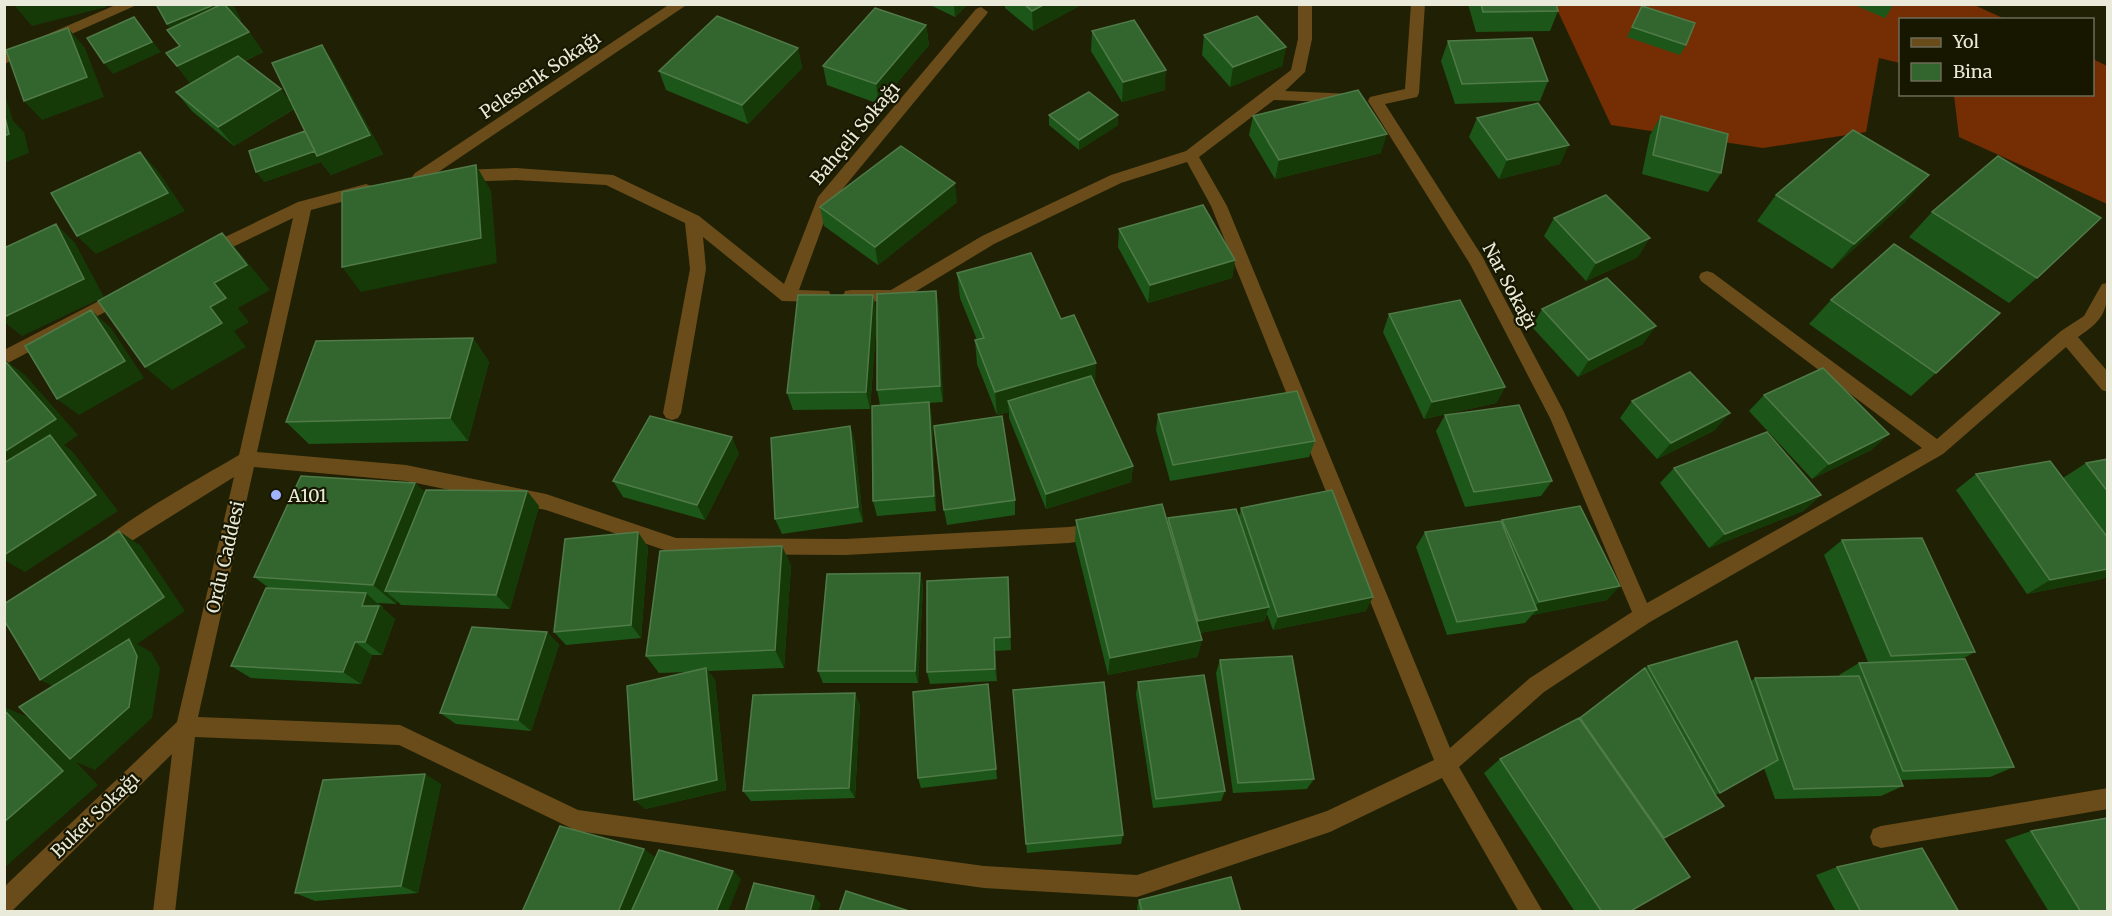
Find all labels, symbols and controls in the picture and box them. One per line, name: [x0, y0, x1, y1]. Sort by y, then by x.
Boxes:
legend: [1899, 18, 2094, 96]
street label: Pelesenk Sokağı: [475, 26, 605, 124]
text: Yol: [1952, 30, 1979, 53]
text: Bina: [1953, 60, 1993, 83]
street label: Bahçeli Sokağı: [805, 77, 905, 189]
street label: Nar Sokağı: [1478, 239, 1543, 333]
place label: A101: [287, 484, 327, 507]
marker: A101: [269, 488, 283, 502]
street label: Ordu Caddesi: [201, 498, 249, 615]
street label: Buket Sokağı: [46, 767, 144, 863]

